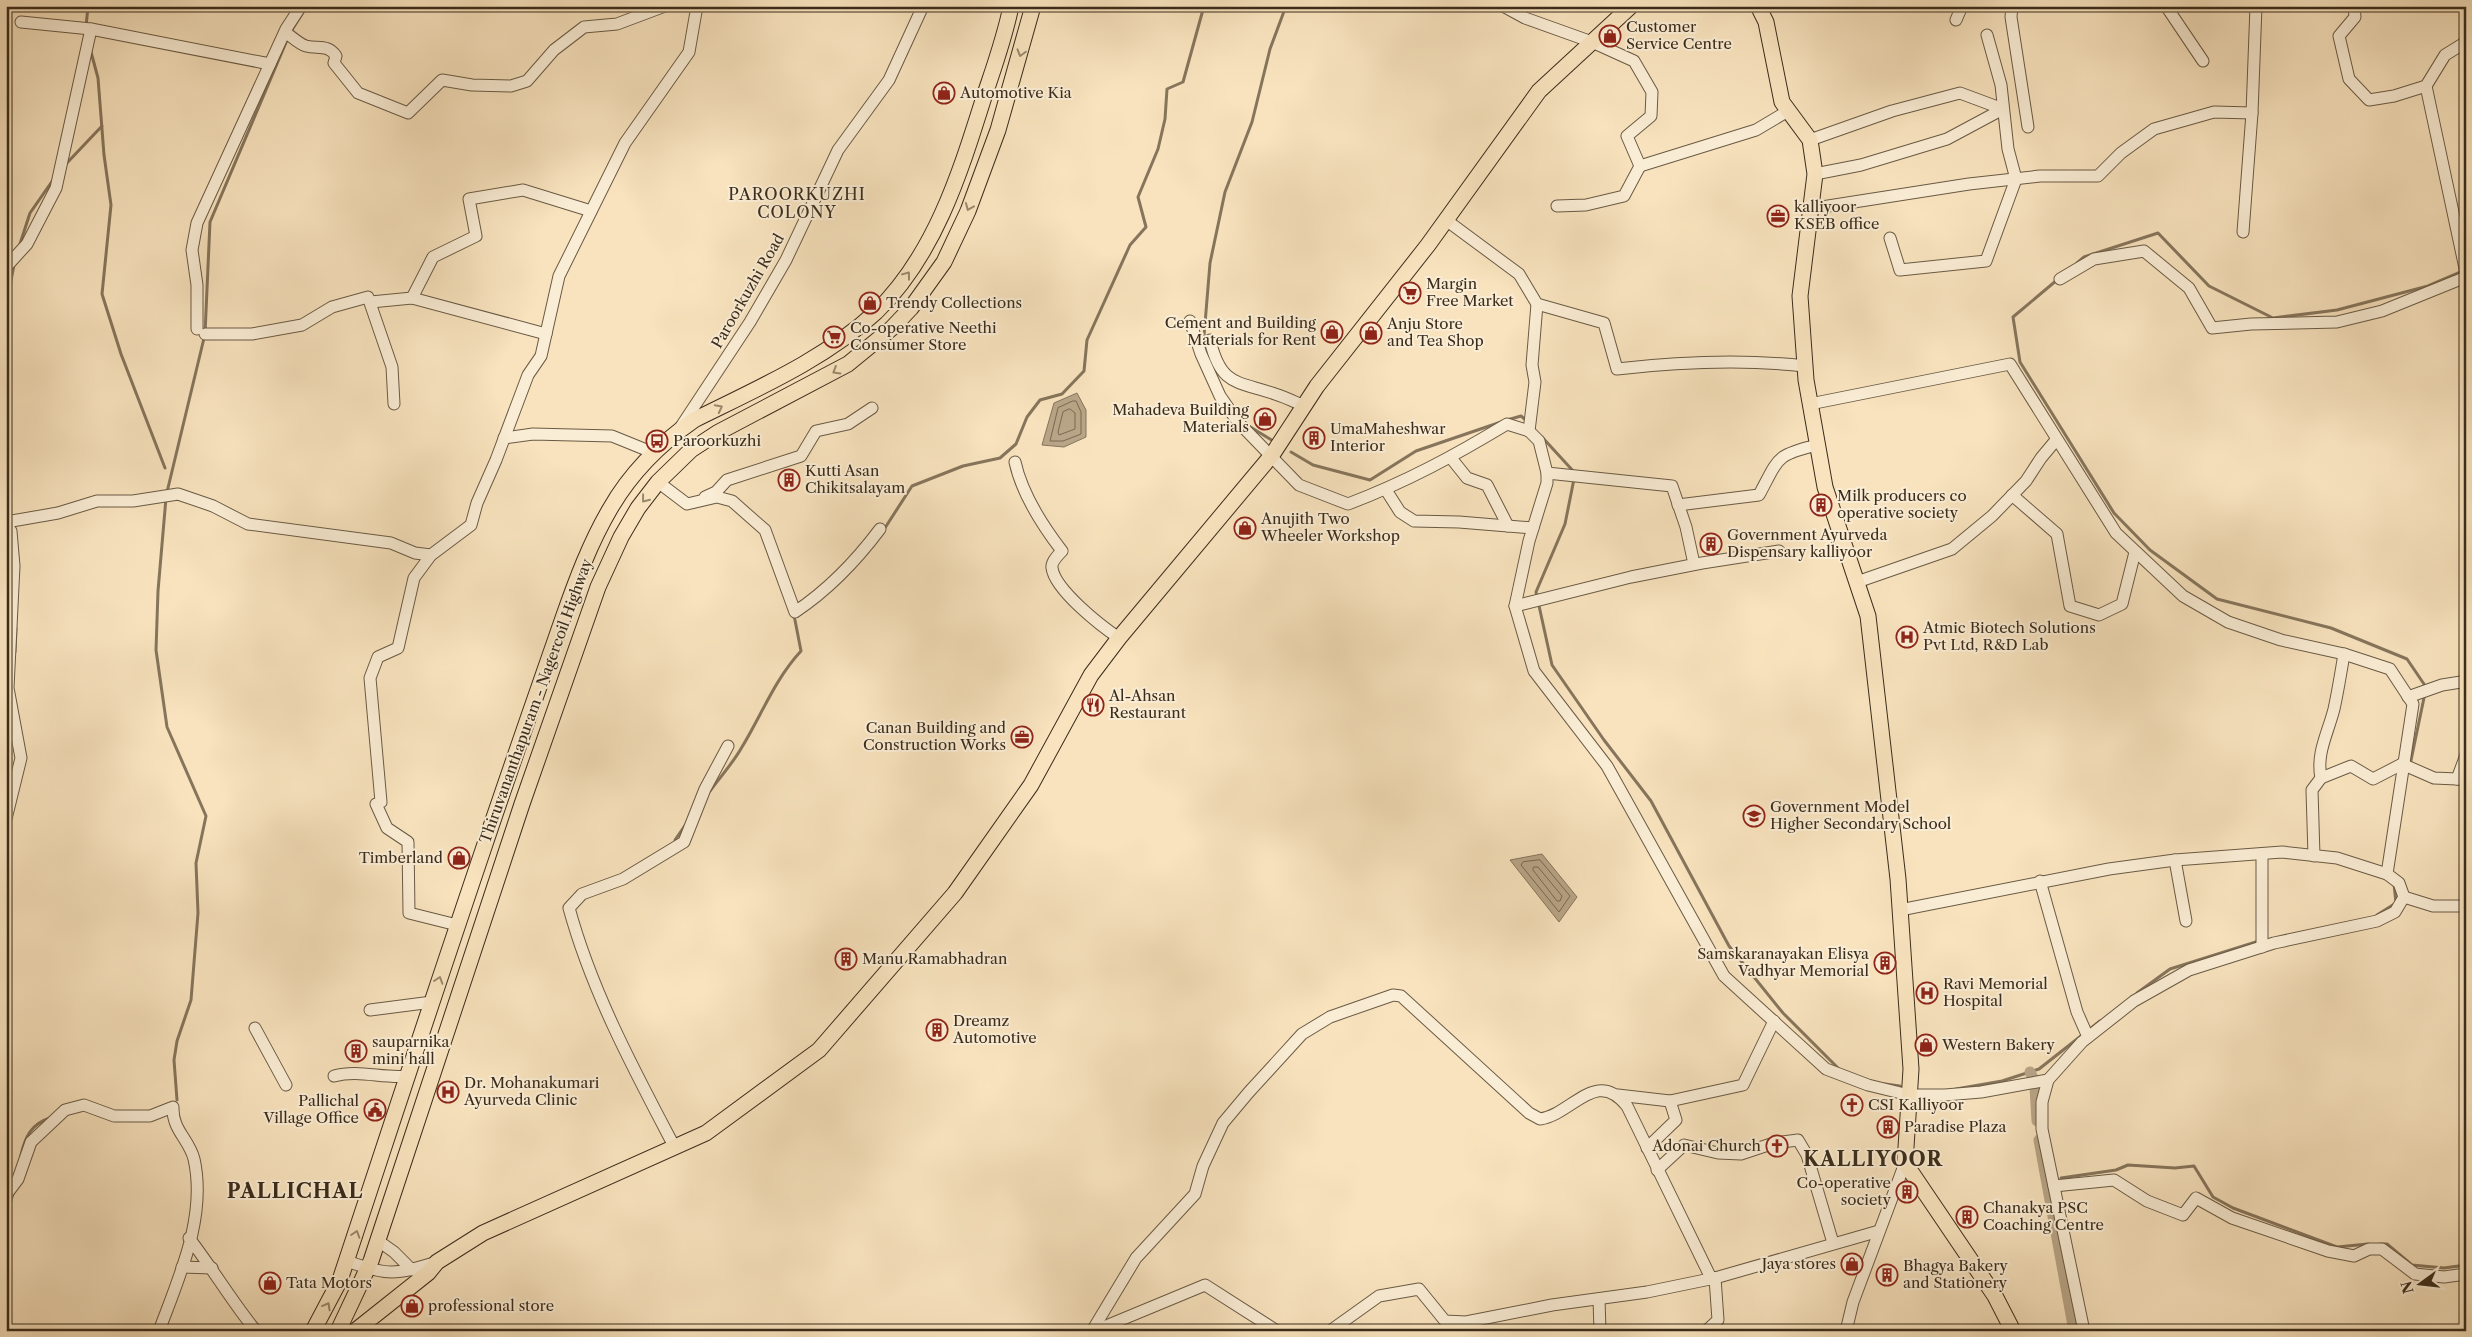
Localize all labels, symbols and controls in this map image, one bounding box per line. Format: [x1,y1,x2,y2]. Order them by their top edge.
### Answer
place label: Customer Service Centre [1626,17,1732,53]
shop icon: Customer Service Centre [1598,24,1622,48]
one-way arrow [1016,49,1026,57]
shop icon: Automotive Kia [932,81,956,105]
place label: Automotive Kia [959,83,1072,102]
district label: PAROORKUZHI COLONY [728,184,866,222]
place label: kalliyoor KSEB office [1794,197,1879,233]
one-way arrow [965,202,975,211]
office icon: kalliyoor KSEB office [1766,204,1790,228]
street label: Paroorkuzhi Road [707,230,788,351]
one-way arrow [901,271,910,281]
place label: Margin Free Market [1426,274,1514,310]
supermarket icon: Margin Free Market [1398,281,1422,305]
shop icon: Trendy Collections [858,291,882,315]
place label: Trendy Collections [886,293,1022,312]
place label: Cement and Building Materials for Rent [1165,313,1317,349]
place label: Anju Store and Tea Shop [1386,314,1484,350]
place label: Co-operative Neethi Consumer Store [850,318,997,354]
shop icon: Cement and Building Materials for Rent [1320,320,1344,344]
shop icon: Anju Store and Tea Shop [1359,321,1383,345]
supermarket icon: Co-operative Neethi Consumer Store [822,325,846,349]
one-way arrow [833,365,842,375]
place label: Mahadeva Building Materials [1112,400,1249,436]
one-way arrow [714,404,723,414]
shop icon: Mahadeva Building Materials [1253,407,1277,431]
place label: UmaMaheshwar Interior [1330,419,1446,455]
building icon: UmaMaheshwar Interior [1302,426,1326,450]
bus stop icon: Paroorkuzhi [645,429,669,453]
place label: Paroorkuzhi [673,431,761,450]
place label: Kutti Asan Chikitsalayam [805,461,905,497]
building icon: Kutti Asan Chikitsalayam [777,468,801,492]
place label: Milk producers co operative society [1837,486,1967,522]
one-way arrow [643,493,651,502]
building icon: Milk producers co operative society [1809,493,1833,517]
place label: Anujith Two Wheeler Workshop [1260,509,1400,545]
shop icon: Anujith Two Wheeler Workshop [1233,516,1257,540]
place label: Government Ayurveda Dispensary kalliyoor [1727,525,1887,561]
building icon: Government Ayurveda Dispensary kalliyoor [1699,532,1723,556]
street label: Thiruvananthapuram - Nagercoil Highway [475,555,596,846]
place label: Atmic Biotech Solutions Pvt Ltd, R&D Lab [1922,618,2096,654]
hospital icon: Atmic Biotech Solutions Pvt Ltd, R&D Lab [1895,625,1919,649]
place label: Al-Ahsan Restaurant [1108,686,1187,722]
restaurant icon: Al-Ahsan Restaurant [1081,693,1105,717]
place label: Canan Building and Construction Works [863,718,1006,754]
office icon: Canan Building and Construction Works [1010,725,1034,749]
place label: Government Model Higher Secondary School [1770,797,1952,833]
school or university icon: Government Model Higher Secondary School [1742,804,1766,828]
shop icon: Timberland [447,846,471,870]
place label: Timberland [359,848,443,867]
place label: Samskaranayakan Elisya Vadhyar Memorial [1697,944,1870,980]
building icon: Manu Ramabhadran [834,947,858,971]
place label: Manu Ramabhadran [862,949,1008,968]
building icon: Samskaranayakan Elisya Vadhyar Memorial [1873,951,1897,975]
place label: Ravi Memorial Hospital [1943,974,2048,1010]
one-way arrow [433,976,443,985]
hospital icon: Ravi Memorial Hospital [1915,981,1939,1005]
place label: Dreamz Automotive [952,1011,1037,1047]
building icon: Dreamz Automotive [925,1018,949,1042]
place label: sauparnika mini hall [372,1032,449,1068]
shop icon: Western Bakery [1914,1033,1938,1057]
place label: Western Bakery [1941,1035,2056,1054]
building icon: sauparnika mini hall [344,1039,368,1063]
place label: Dr. Mohanakumari Ayurveda Clinic [463,1073,600,1109]
hospital icon: Dr. Mohanakumari Ayurveda Clinic [436,1080,460,1104]
place label: Pallichal Village Office [262,1091,360,1127]
church icon: CSI Kalliyoor [1840,1093,1864,1117]
place label: CSI Kalliyoor [1868,1095,1964,1114]
public building icon: Pallichal Village Office [363,1098,387,1122]
building icon: Paradise Plaza [1876,1115,1900,1139]
place label: Paradise Plaza [1904,1117,2006,1136]
church icon: Adonai Church [1765,1134,1789,1158]
place label: Adonai Church [1651,1136,1762,1155]
district label: KALLIYOOR [1803,1147,1944,1171]
place label: Co-operative society [1797,1173,1892,1209]
district label: PALLICHAL [227,1179,363,1203]
building icon: Co-operative society [1895,1180,1919,1204]
place label: Chanakya PSC Coaching Centre [1983,1198,2104,1234]
building icon: Chanakya PSC Coaching Centre [1955,1205,1979,1229]
one-way arrow [350,1230,360,1239]
shop icon: Jaya stores [1840,1252,1864,1276]
place label: Jaya stores [1760,1254,1836,1273]
place label: Bhagya Bakery and Stationery [1903,1256,2008,1292]
north arrow [2394,1260,2444,1310]
building icon: Bhagya Bakery and Stationery [1875,1263,1899,1287]
shop icon: Tata Motors [258,1271,282,1295]
place label: Tata Motors [286,1273,372,1292]
text: N [2397,1279,2418,1296]
shop icon: professional store [400,1294,424,1318]
place label: professional store [428,1296,554,1315]
one-way arrow [320,1302,330,1311]

